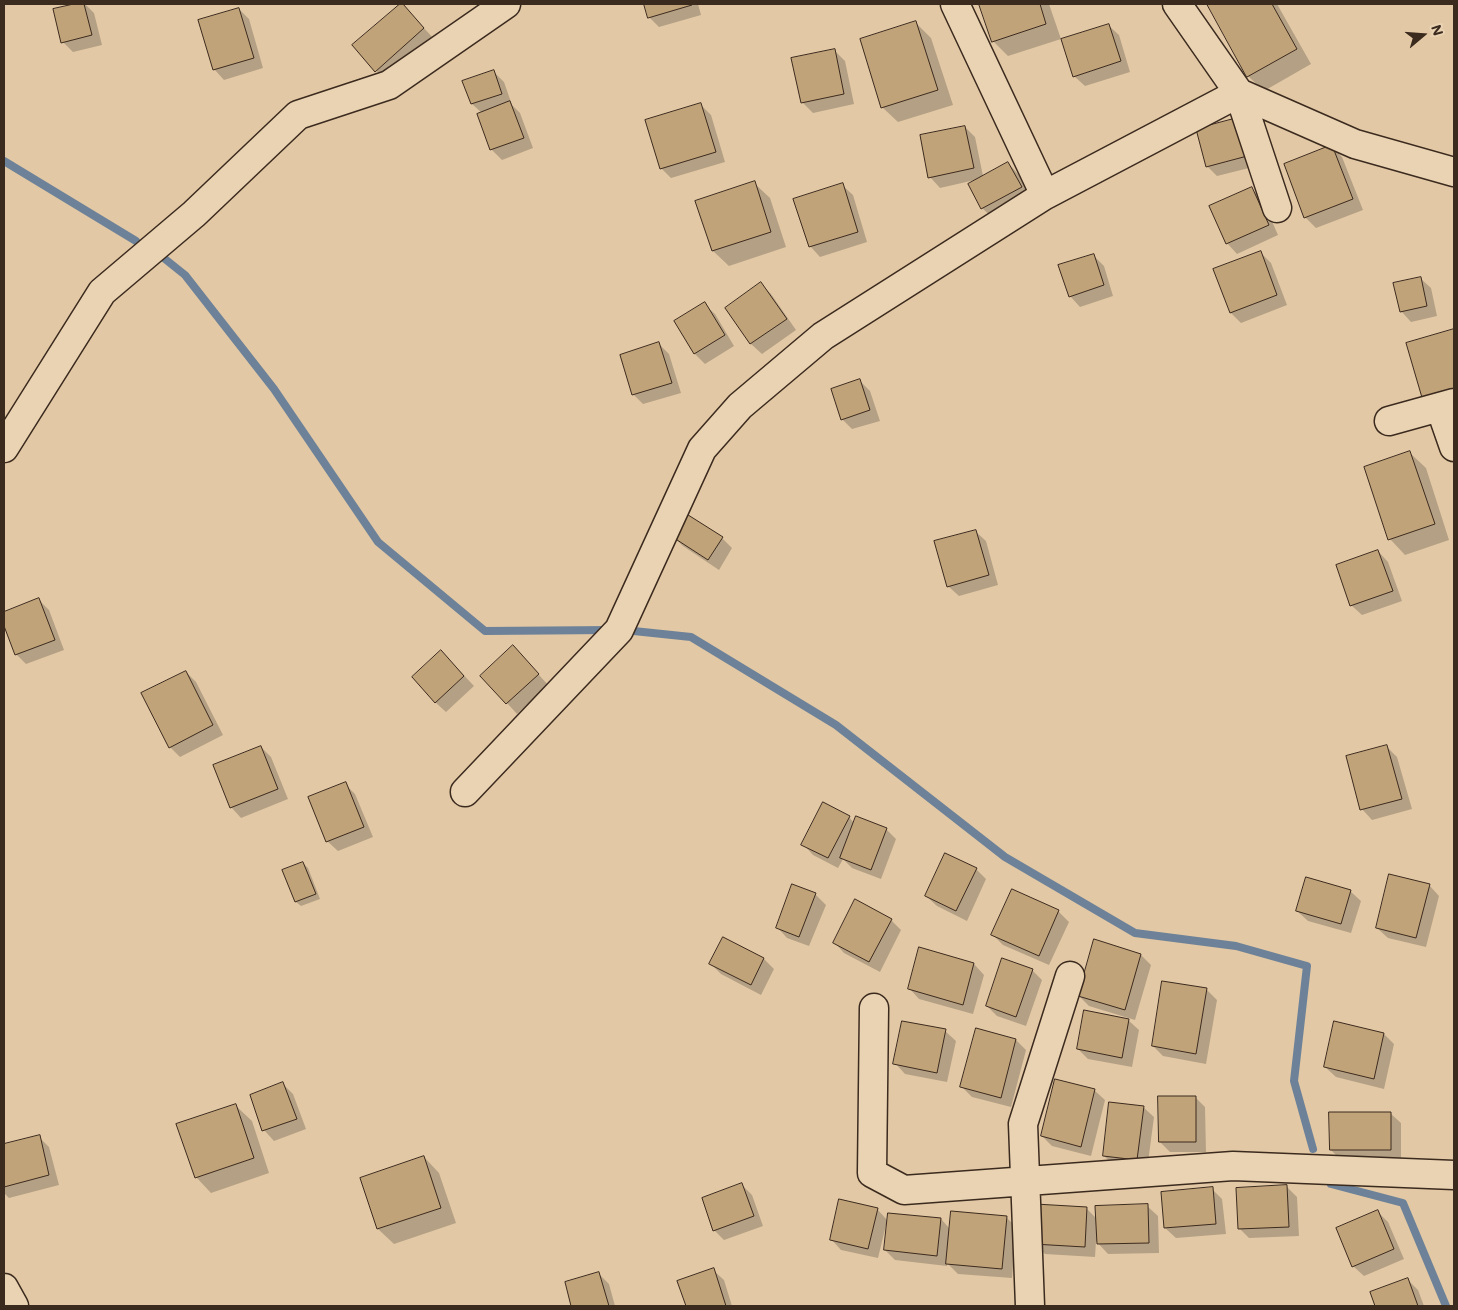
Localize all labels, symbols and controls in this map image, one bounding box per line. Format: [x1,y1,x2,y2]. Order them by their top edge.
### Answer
north arrow [1398,10,1448,60]
text: N [1427,22,1448,38]

